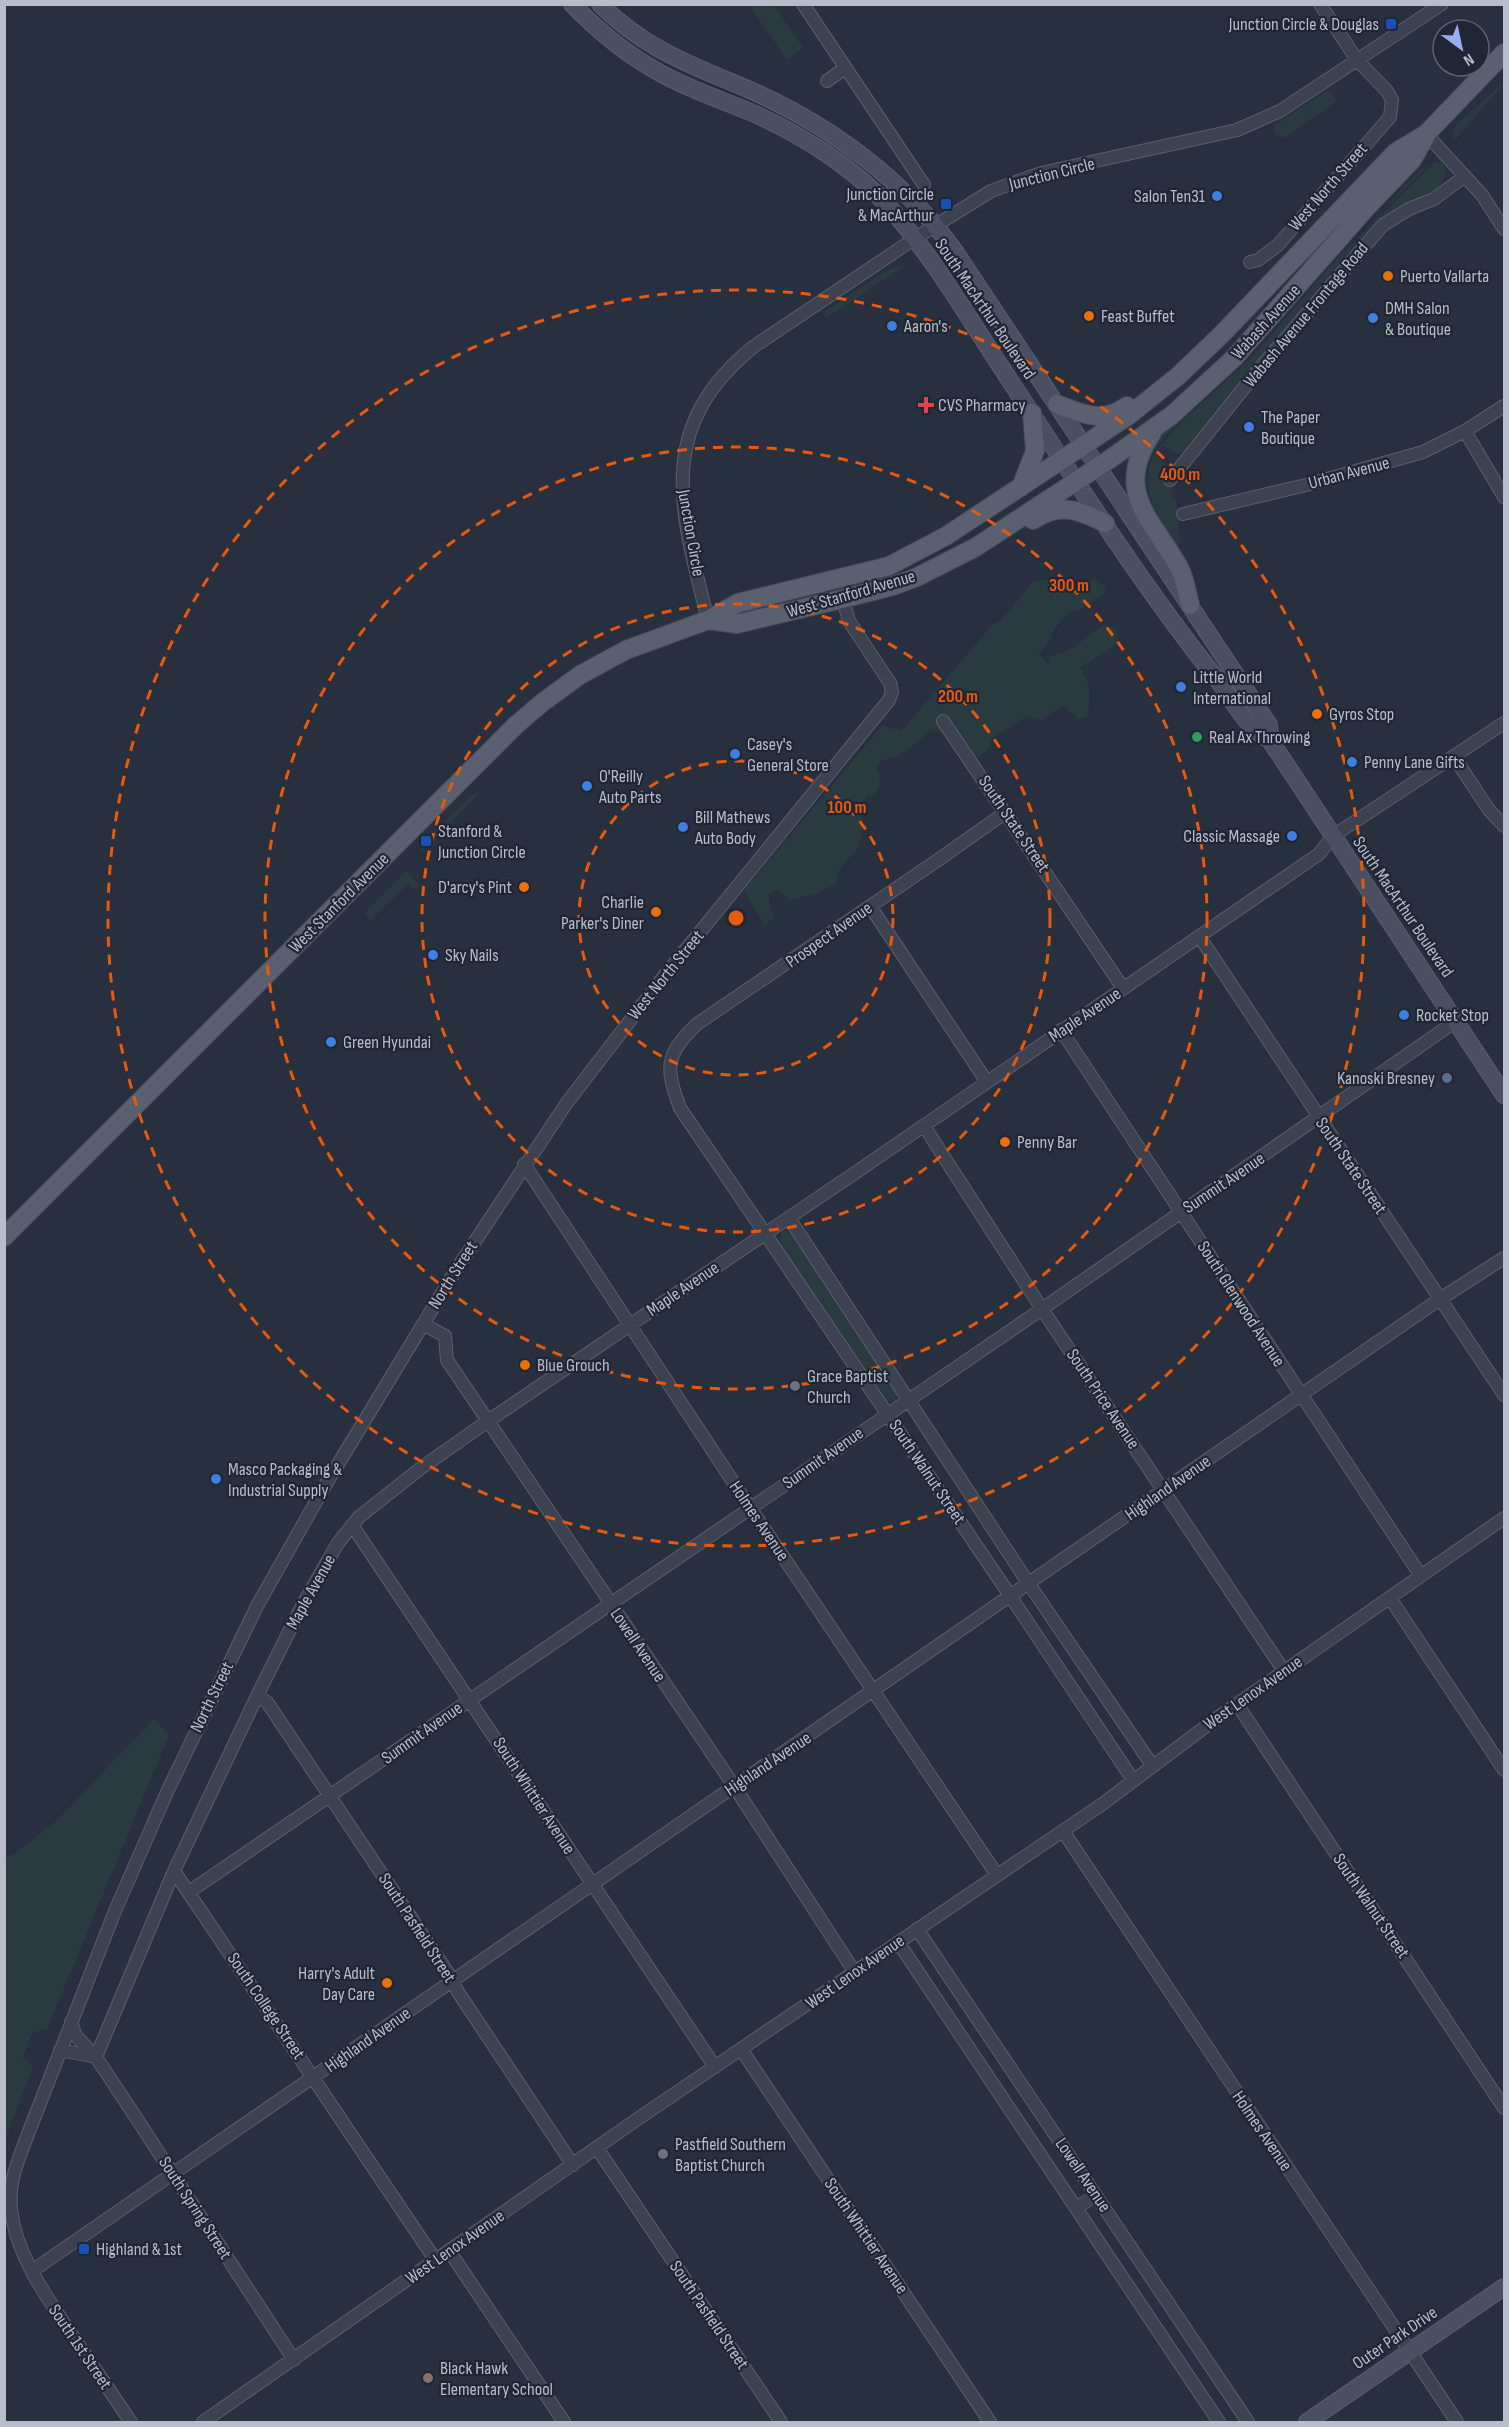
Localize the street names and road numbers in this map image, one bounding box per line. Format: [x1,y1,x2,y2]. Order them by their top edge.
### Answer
street label: West North Street [1284,138,1372,235]
street label: Junction Circle [1006,153,1097,195]
street label: South MacArthur Boulevard [930,235,1040,383]
street label: Wabash Avenue Frontage Road [1239,238,1373,392]
street label: Wabash Avenue [1227,280,1305,364]
street label: Urban Avenue [1306,452,1392,494]
street label: Junction Circle [673,487,709,578]
street label: West Stanford Avenue [784,566,918,622]
street label: South State Street [974,772,1054,877]
street label: South MacArthur Boulevard [1348,833,1458,981]
street label: West Stanford Avenue [285,849,393,957]
street label: Prospect Avenue [782,898,876,972]
street label: West North Street [623,925,709,1024]
street label: Maple Avenue [1045,983,1125,1047]
street label: South State Street [1311,1114,1391,1219]
street label: Summit Avenue [1179,1148,1269,1218]
street label: North Street [424,1237,482,1313]
street label: South Glenwood Avenue [1193,1237,1289,1371]
street label: Maple Avenue [643,1257,723,1321]
street label: South Price Avenue [1062,1345,1144,1453]
street label: South Walnut Street [884,1416,970,1529]
street label: Summit Avenue [778,1422,868,1494]
street label: Highland Avenue [1121,1451,1215,1525]
street label: Holmes Avenue [725,1477,793,1565]
street label: Maple Avenue [282,1551,340,1633]
street label: Lowell Avenue [606,1604,670,1686]
street label: West Lenox Avenue [1200,1651,1306,1735]
street label: North Street [186,1658,238,1736]
street label: Summit Avenue [377,1697,467,1769]
street label: Highland Avenue [721,1727,815,1801]
street label: South Whittier Avenue [488,1734,580,1858]
street label: South Walnut Street [1328,1850,1414,1963]
street label: South Pasfield Street [374,1869,460,1987]
street label: West Lenox Avenue [802,1930,908,2014]
street label: South College Street [223,1949,310,2064]
street label: Highland Avenue [321,2003,415,2077]
street label: Holmes Avenue [1228,2087,1296,2175]
street label: Lowell Avenue [1051,2134,1115,2216]
street label: South Spring Street [154,2153,236,2264]
street label: South Whittier Avenue [820,2174,912,2298]
street label: West Lenox Avenue [402,2205,508,2289]
street label: South Pasfield Street [665,2257,753,2374]
street label: South 1st Street [44,2301,116,2394]
street label: Outer Park Drive [1349,2302,1441,2374]

